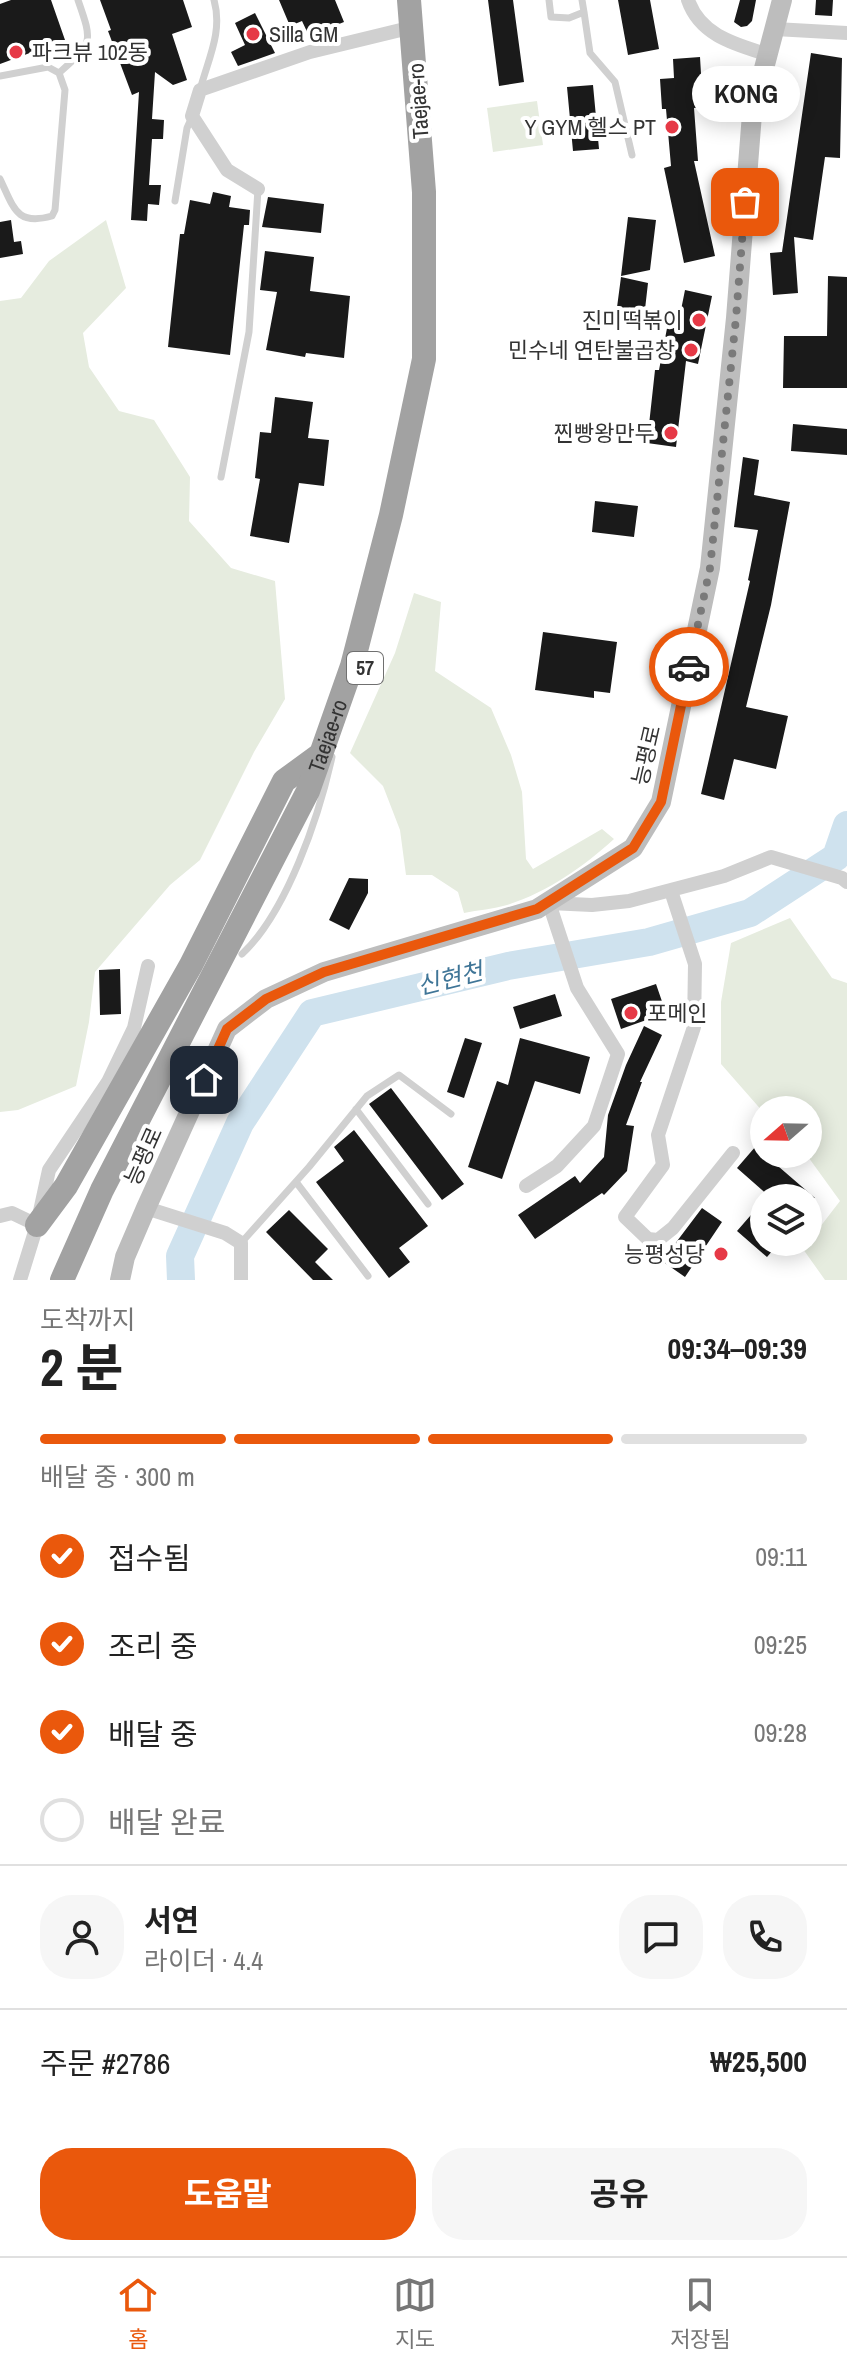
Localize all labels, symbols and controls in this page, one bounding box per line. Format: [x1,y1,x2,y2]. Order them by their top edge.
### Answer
place label: Silla GM [269,19,338,49]
marker: Silla GM [244,25,262,43]
place label: 파크뷰 102동 [32,37,148,67]
marker: 파크뷰 102동 [7,43,25,61]
street label: Taejae-ro [400,62,436,140]
callout: KONG [691,66,799,122]
text: KONG [714,76,778,111]
place label: Y GYM 헬스 PT [525,112,656,142]
marker: Y GYM 헬스 PT [663,118,681,136]
pin [711,168,779,236]
icon: bag [723,180,767,224]
place label: 진미떡볶이 [582,305,683,335]
marker: 진미떡볶이 [690,311,708,329]
place label: 민수네 연탄불곱창 [508,335,675,365]
marker: 민수네 연탄불곱창 [682,341,700,359]
place label: 찐빵왕만두 [554,418,655,448]
marker: 찐빵왕만두 [662,424,680,442]
courier [649,627,729,707]
icon: car [667,645,711,689]
road number: 57 [347,652,383,684]
street label: Taejae-ro [301,695,354,777]
street label: 능평로 [625,722,667,788]
water label: 신현천 [414,954,489,1002]
place label: 포메인 [647,998,708,1028]
marker: 포메인 [622,1004,640,1022]
pin [170,1046,238,1114]
icon: home [182,1058,226,1102]
north arrow [750,1096,822,1168]
map controls [750,1096,822,1256]
street label: 능평로 [117,1122,169,1190]
button: layers [750,1184,822,1256]
place label: 능평성당 [624,1239,705,1269]
marker: 능평성당 [712,1245,730,1263]
text: 도착까지 [40,1302,136,1337]
text: 09:34–09:39 [668,1328,807,1368]
text: 2 분 [40,1332,123,1402]
text: 배달 중 · 300 m [40,1459,195,1494]
icon: check [40,1534,84,1578]
text: 접수됨 [108,1538,191,1578]
text: 09:11 [755,1539,807,1574]
icon: check [40,1622,84,1666]
text: 조리 중 [108,1626,198,1666]
text: 09:25 [754,1627,807,1662]
icon: check [40,1710,84,1754]
text: 배달 중 [108,1714,198,1754]
text: 09:28 [754,1715,807,1750]
text: 배달 완료 [108,1802,225,1842]
button: person [40,1895,124,1979]
button: chat [619,1895,703,1979]
button: phone [723,1895,807,1979]
text: 서연 [144,1900,199,1940]
text: 라이더 · 4.4 [144,1943,263,1978]
text: ₩25,500 [710,2041,807,2081]
text: 주문 #2786 [40,2043,170,2083]
button: 도움말 [40,2148,416,2240]
button: 공유 [432,2148,807,2240]
tab: 홈 [116,2273,160,2354]
tab: 지도 [393,2273,437,2354]
tab: 저장됨 [670,2273,731,2354]

